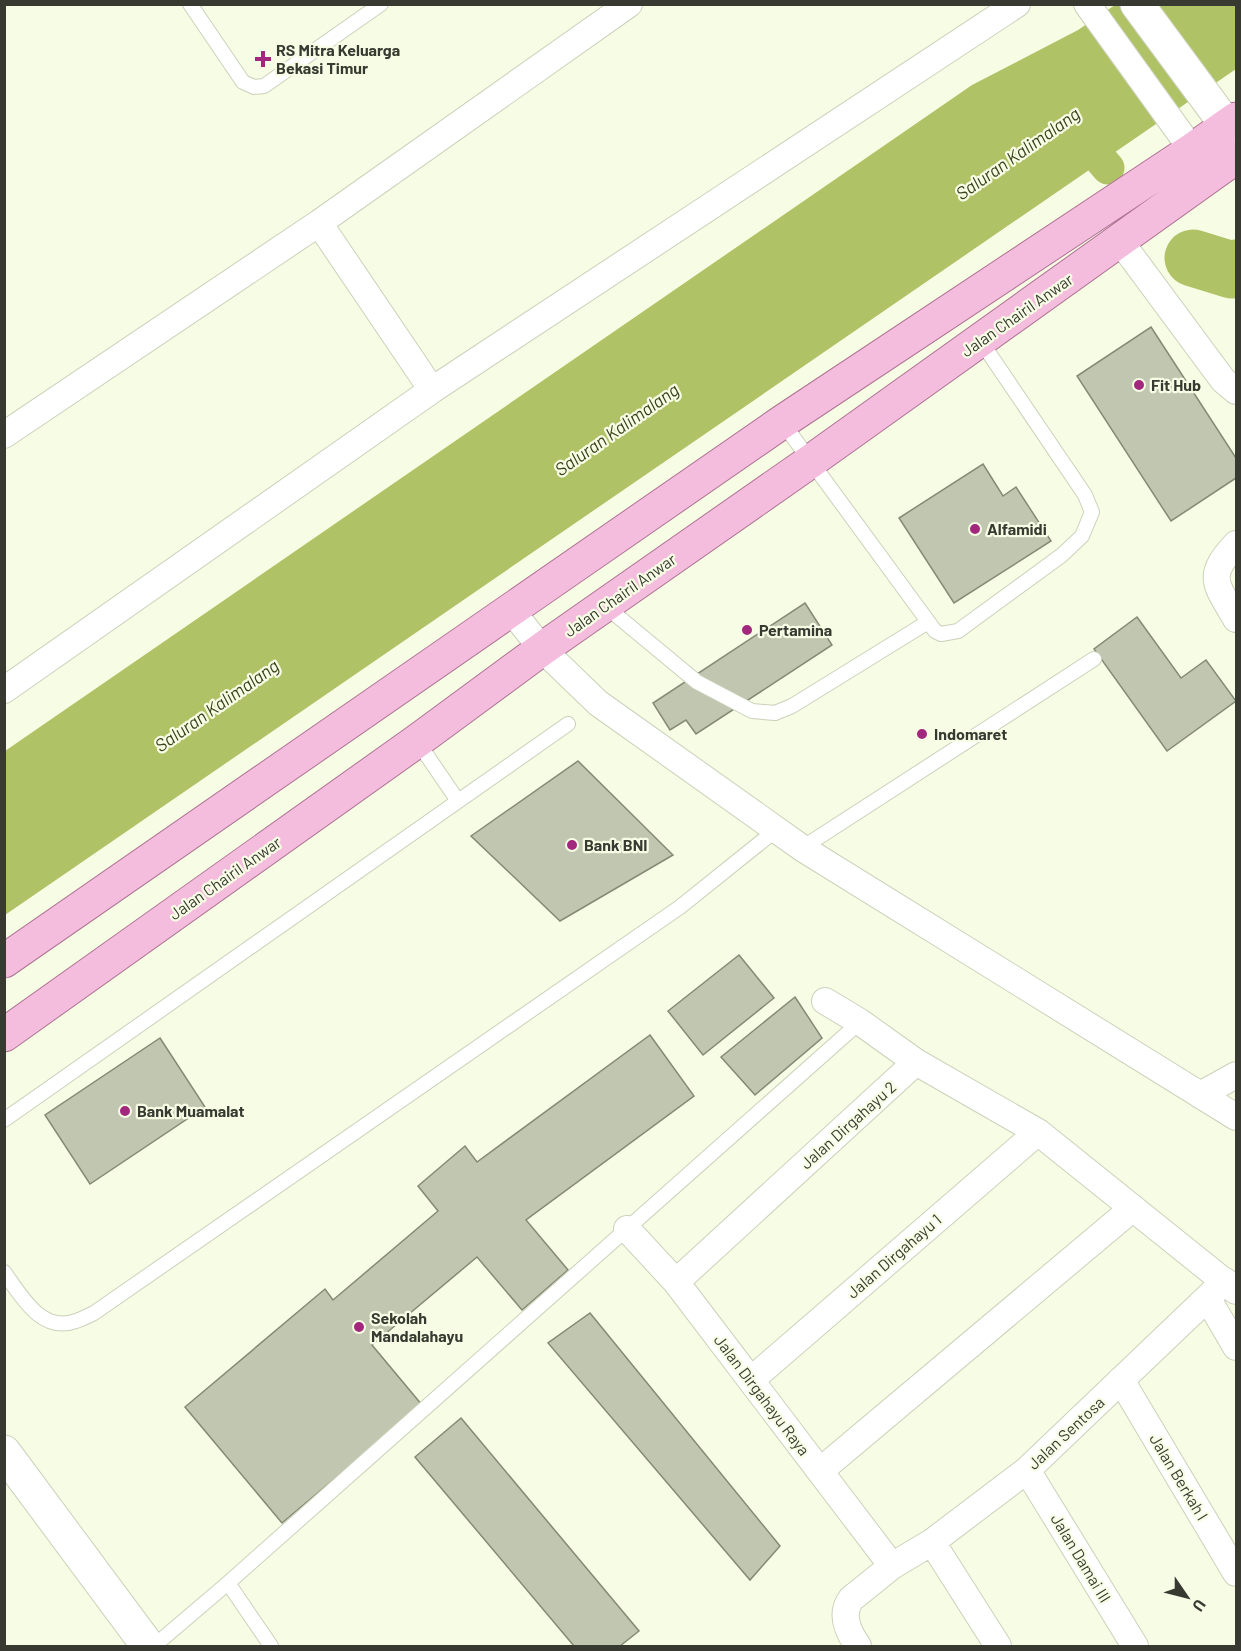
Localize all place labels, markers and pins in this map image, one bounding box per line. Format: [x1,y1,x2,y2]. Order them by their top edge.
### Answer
place label: RS Mitra Keluarga Bekasi Timur [276,40,400,77]
marker: RS Mitra Keluarga Bekasi Timur [254,50,272,68]
place label: Fit Hub [1151,375,1201,394]
marker: Fit Hub [1132,378,1146,392]
place label: Alfamidi [987,519,1047,538]
marker: Alfamidi [968,522,982,536]
place label: Pertamina [759,620,832,639]
marker: Pertamina [740,623,754,637]
place label: Indomaret [934,724,1007,743]
marker: Indomaret [915,727,929,741]
place label: Bank BNI [584,835,648,854]
marker: Bank BNI [565,838,579,852]
place label: Bank Muamalat [137,1101,244,1120]
marker: Bank Muamalat [118,1104,132,1118]
place label: Sekolah Mandalahayu [371,1308,463,1345]
marker: Sekolah Mandalahayu [352,1320,366,1334]

